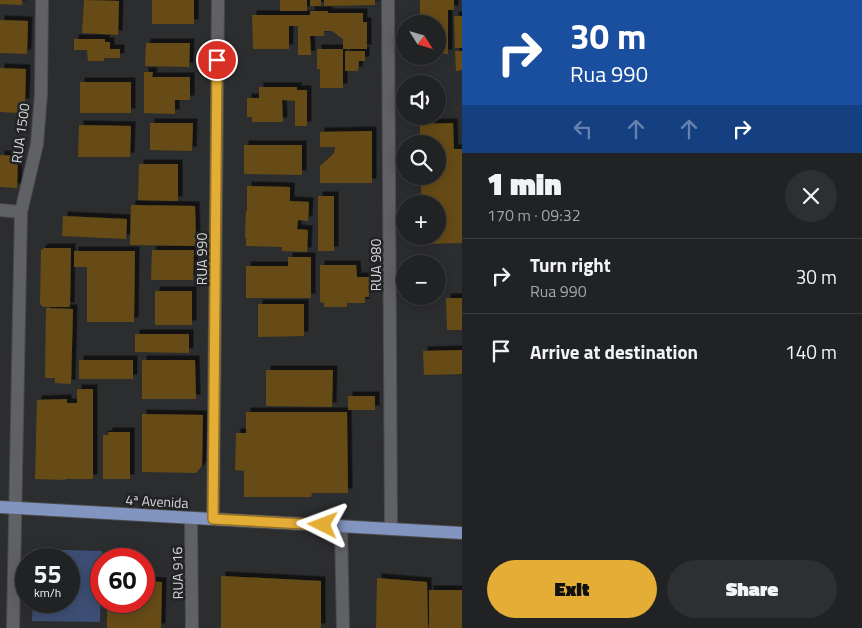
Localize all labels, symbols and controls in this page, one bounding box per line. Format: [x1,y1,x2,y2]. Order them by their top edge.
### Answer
text: 30 m [570,9,646,63]
north arrow [396,15,446,65]
map controls [396,15,446,305]
icon: right [487,20,552,85]
pin [196,39,238,81]
icon: arrive [203,46,231,74]
text: Rua 990 [570,57,648,91]
button: sound [396,75,446,125]
street label: RUA 1500 [5,102,35,164]
icon: left [569,115,597,143]
icon: ahead [622,115,650,143]
icon: ahead [675,115,703,143]
icon: right [728,115,756,143]
button: search [396,135,446,185]
text: 1 min [487,161,562,207]
button: close [785,170,837,222]
button: + [396,195,446,245]
text: 170 m · 09:32 [487,203,581,227]
street label: RUA 990 [191,233,212,285]
street label: RUA 980 [365,239,386,291]
text: Turn right [530,250,611,279]
button: − [396,255,446,305]
icon: right [487,262,515,290]
text: 30 m [796,262,837,291]
text: Rua 990 [530,279,587,303]
icon: arrive [487,337,515,365]
text: Arrive at destination [530,337,698,366]
text: 140 m [785,337,837,366]
street label: 4ª Avenida [125,489,189,513]
position arrow [296,498,348,550]
street label: RUA 916 [166,546,188,599]
speed limit sign: 60 [90,548,155,613]
text: 55 [33,555,62,593]
button: Exit [487,560,657,618]
button: Share [667,560,837,618]
text: km/h [34,583,61,602]

